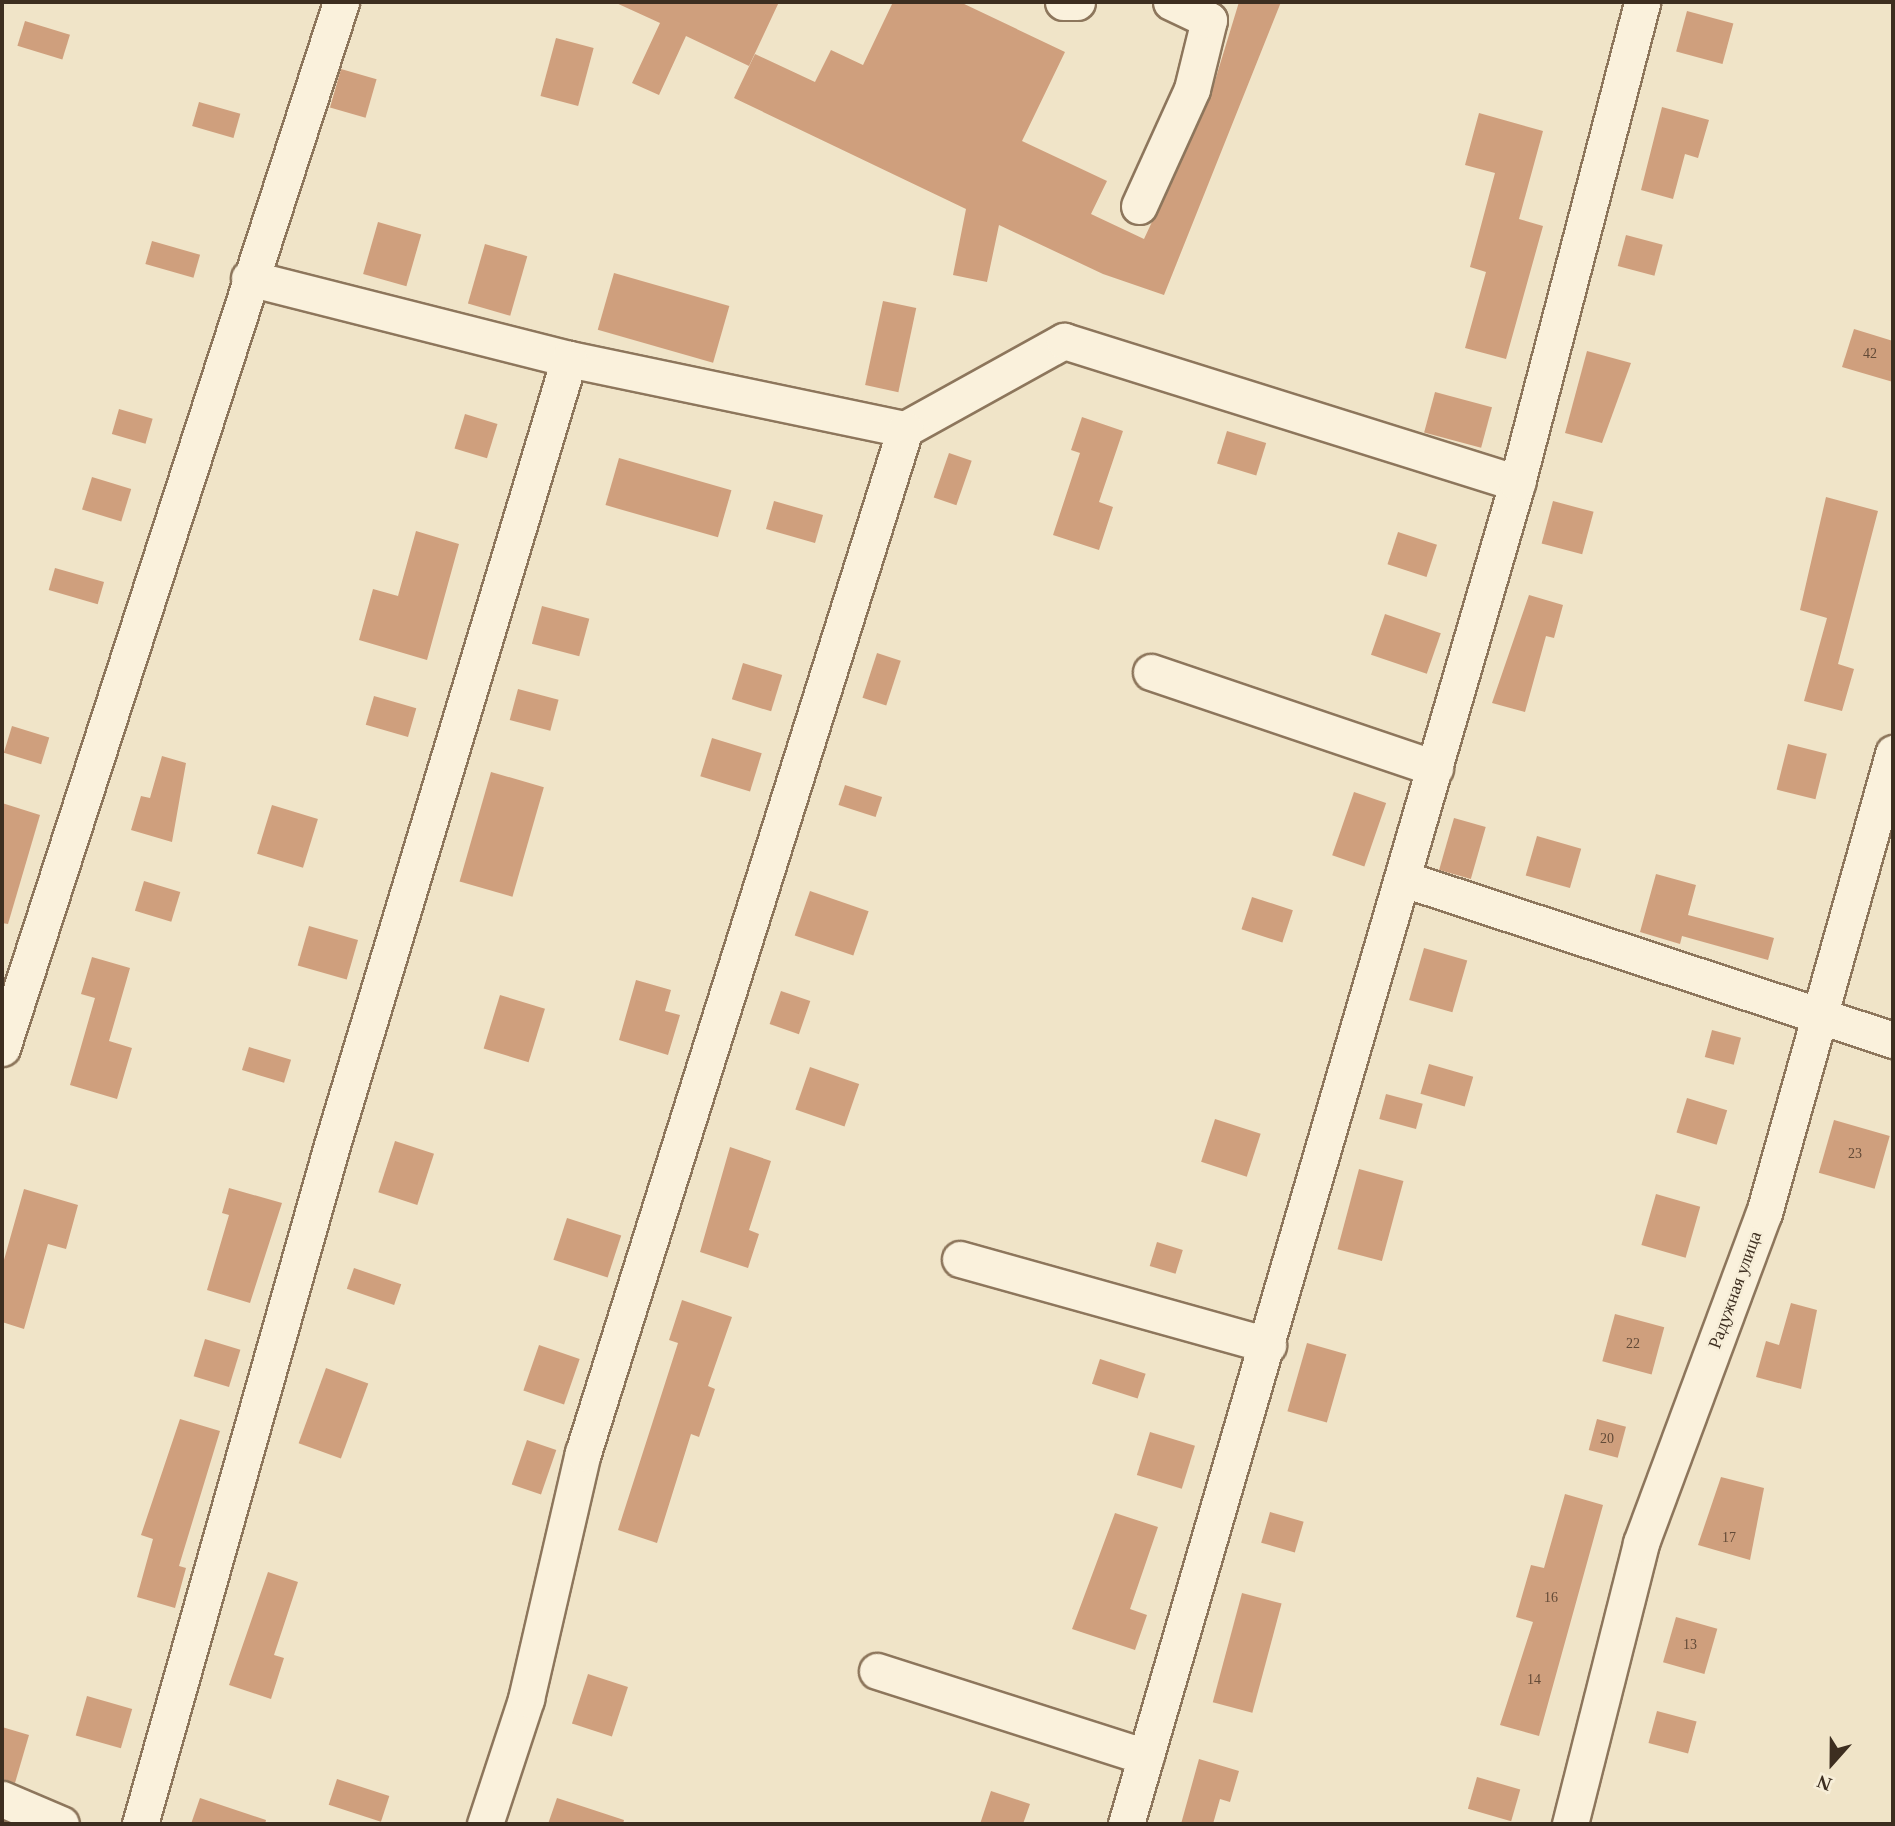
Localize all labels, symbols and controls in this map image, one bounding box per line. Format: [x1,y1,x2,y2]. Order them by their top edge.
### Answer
house number: 42 [1863,346,1877,362]
house number: 23 [1848,1146,1862,1162]
street label: Радужная улица [1704,1228,1766,1352]
house number: 22 [1626,1336,1640,1352]
house number: 20 [1600,1431,1614,1447]
house number: 17 [1722,1530,1736,1546]
house number: 16 [1544,1590,1558,1606]
house number: 13 [1683,1637,1697,1653]
house number: 14 [1527,1672,1541,1688]
north arrow [1797,1728,1867,1798]
text: N [1814,1771,1834,1795]

